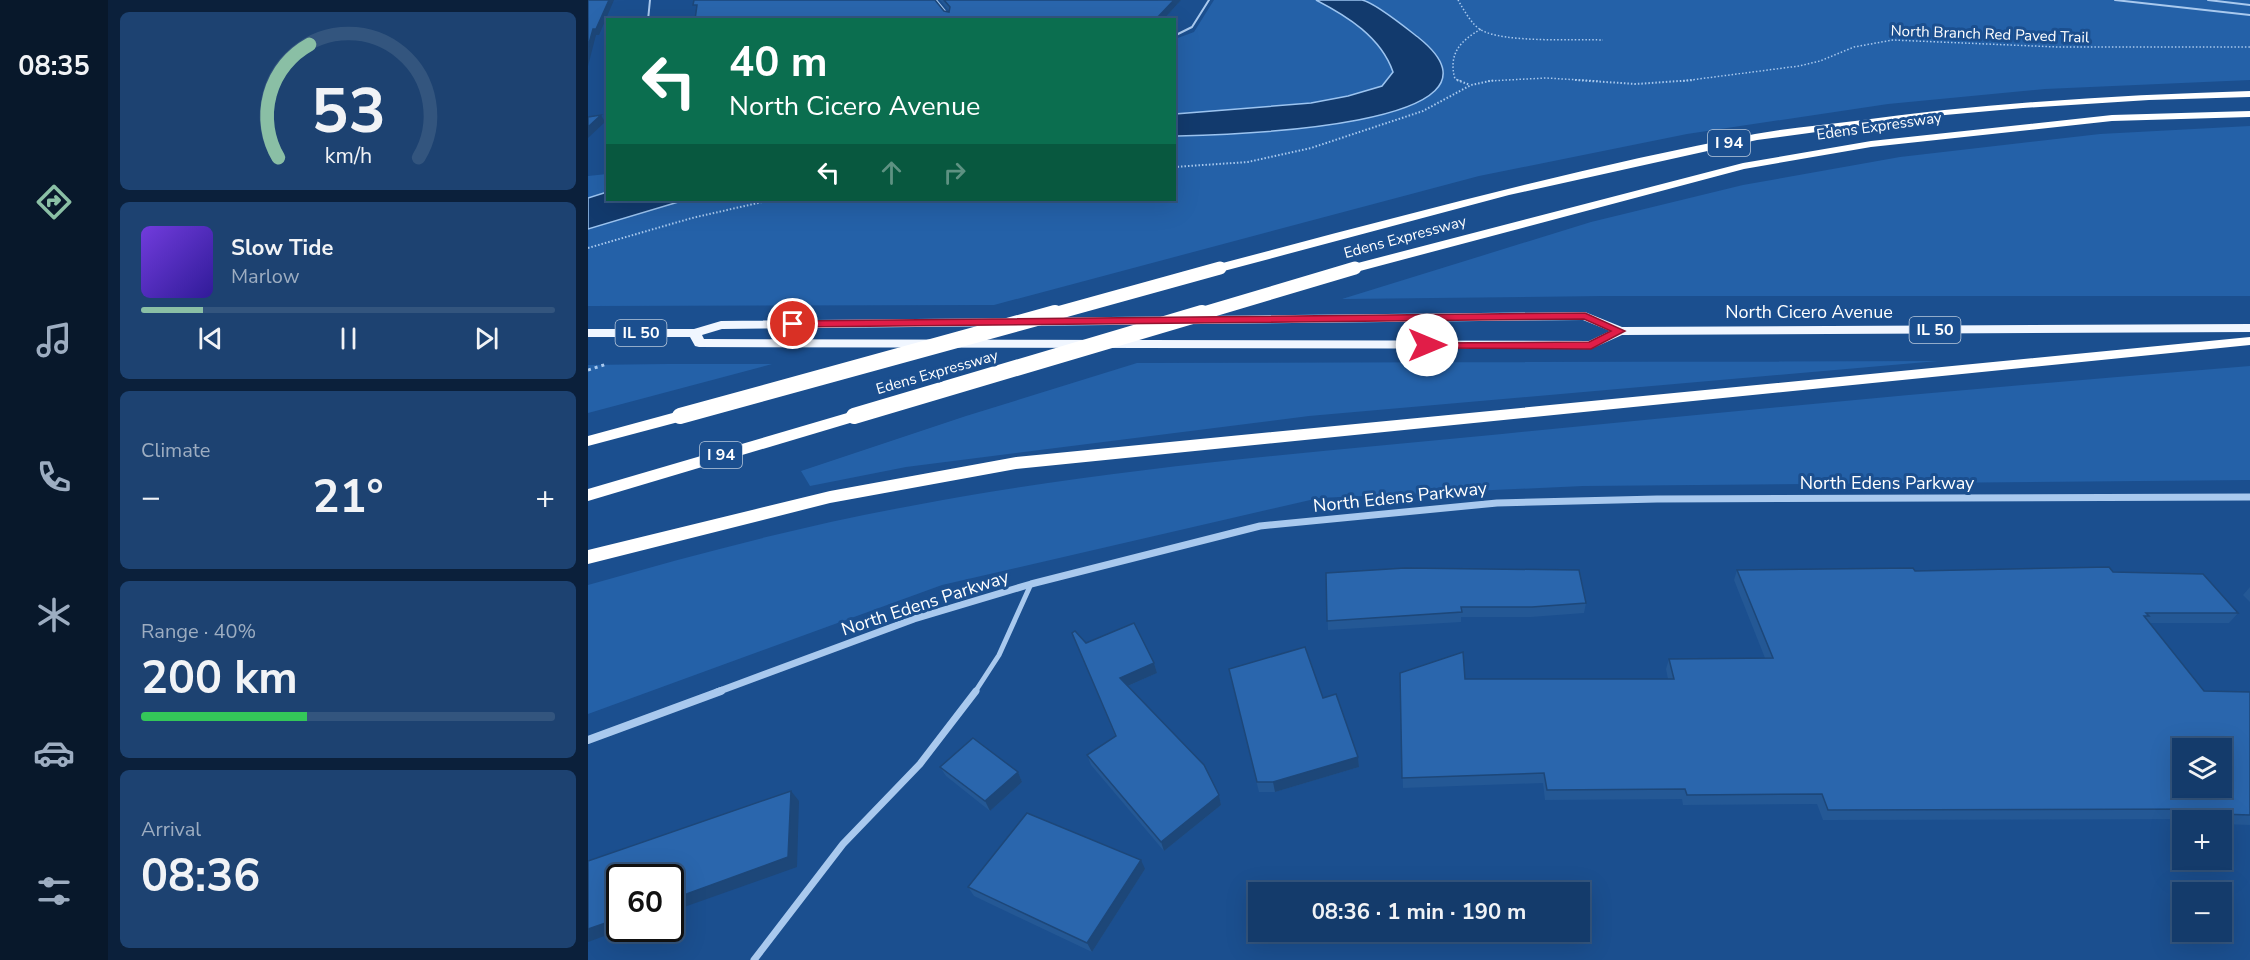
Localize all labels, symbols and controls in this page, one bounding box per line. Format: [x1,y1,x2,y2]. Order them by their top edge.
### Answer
street label: North Branch Red Paved Trail [1890,21,2090,47]
text: 40 m [729,34,828,91]
icon: left [630,42,708,120]
text: 08:35 [18,48,90,85]
text: 53 [311,69,385,154]
text: North Cicero Avenue [729,88,980,125]
street label: Edens Expressway [1815,107,1943,145]
road number: I 94 [1708,130,1750,156]
text: km/h [324,141,372,171]
icon: left [812,156,845,189]
icon: ahead [875,156,908,189]
icon: right [938,156,971,189]
icon: directions [33,181,75,223]
street label: Edens Expressway [1342,211,1469,263]
text: Slow Tide [231,233,333,263]
text: Marlow [231,263,299,290]
pin [767,298,818,349]
street label: North Cicero Avenue [1725,300,1893,324]
icon: arrive [776,307,809,340]
position arrow [1395,313,1459,377]
road number: IL 50 [1910,317,1960,343]
icon: music [33,319,75,361]
road number: IL 50 [616,320,666,346]
icon: previous [194,322,227,355]
icon: pause [332,322,365,355]
icon: next [470,322,503,355]
street label: Edens Expressway [874,345,1001,399]
text: Climate [141,437,210,464]
road number: I 94 [700,442,742,468]
icon: phone [33,456,75,498]
text: 21° [312,467,384,528]
street label: North Edens Parkway [1800,471,1975,495]
text: − [141,475,161,520]
text: + [535,475,555,520]
street label: North Edens Parkway [1312,476,1489,518]
street label: North Edens Parkway [838,564,1012,641]
icon: climate [33,594,75,636]
text: Range · 40% [141,618,256,645]
text: 200 km [141,648,298,709]
icon: car [33,732,75,774]
map controls [2172,738,2232,942]
button: layers [2172,738,2232,798]
button: + [2172,810,2232,870]
text: Arrival [141,816,201,843]
text: 08:36 [141,846,260,907]
speed limit sign: 60 [606,864,684,942]
icon: filters [33,870,75,912]
button: − [2172,882,2232,942]
text: 08:36 · 1 min · 190 m [1312,897,1526,927]

